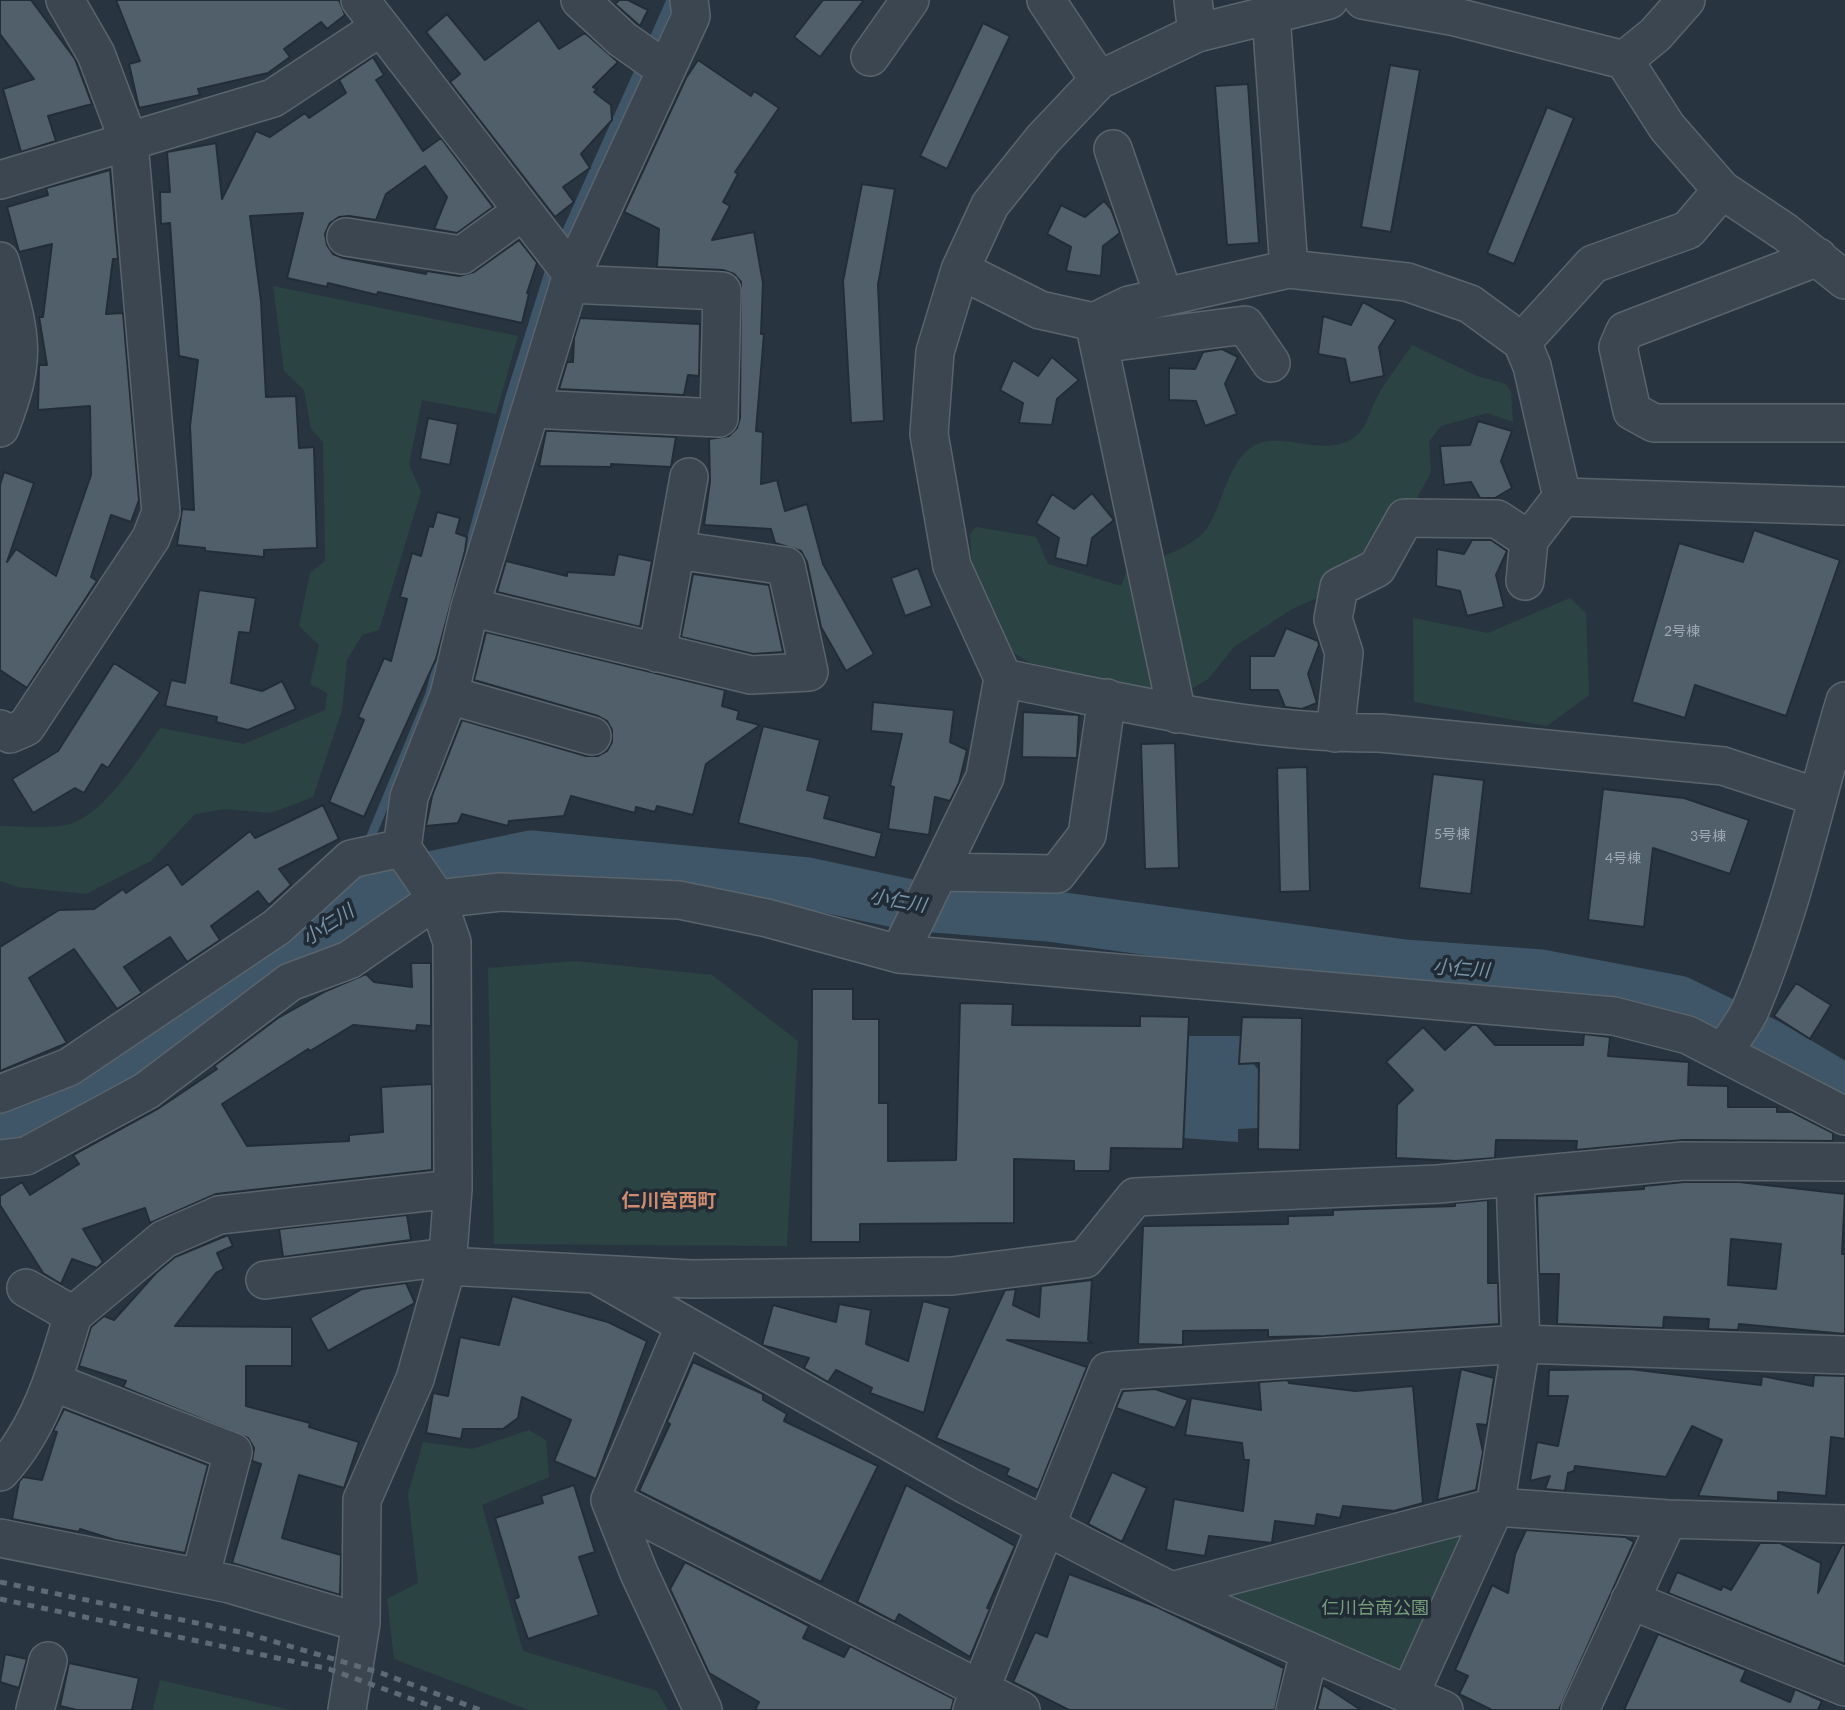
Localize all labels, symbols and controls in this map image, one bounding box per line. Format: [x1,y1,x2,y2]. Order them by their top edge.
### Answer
house number: 2号棟 [1664,623,1700,639]
house number: 5号棟 [1434,826,1470,842]
house number: 3号棟 [1690,828,1726,844]
house number: 4号棟 [1605,850,1641,866]
water label: 小仁川 [868,885,928,917]
water label: 小仁川 [298,900,358,950]
water label: 小仁川 [1432,956,1490,982]
district label: 仁川宮西町 [622,1190,716,1212]
park label: 仁川台南公園 [1321,1597,1429,1619]

